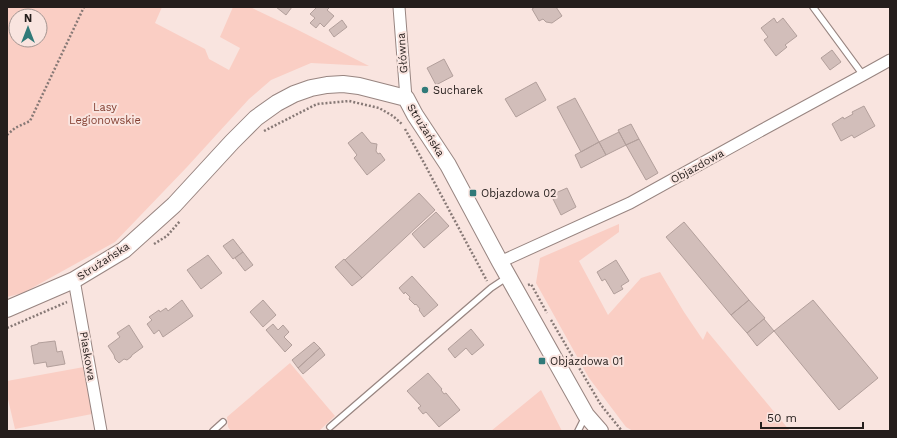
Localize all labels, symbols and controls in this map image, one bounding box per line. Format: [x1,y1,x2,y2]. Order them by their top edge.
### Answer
north arrow [8,8,48,48]
text: N [24,12,32,25]
street label: Główna [395,32,410,74]
place label: Sucharek [433,84,483,97]
marker: Sucharek [420,85,430,95]
park label: Lasy Legionowskie [69,101,141,127]
street label: Strużańska [404,101,447,159]
street label: Objazdowa [668,147,726,186]
place label: Objazdowa 02 [481,187,556,200]
marker: Objazdowa 02 [468,188,478,198]
street label: Strużańska [75,240,132,283]
street label: Piaskowa [77,331,98,382]
place label: Objazdowa 01 [550,355,623,368]
marker: Objazdowa 01 [537,356,547,366]
scale bar [761,404,863,430]
text: 50 m [767,411,797,425]

